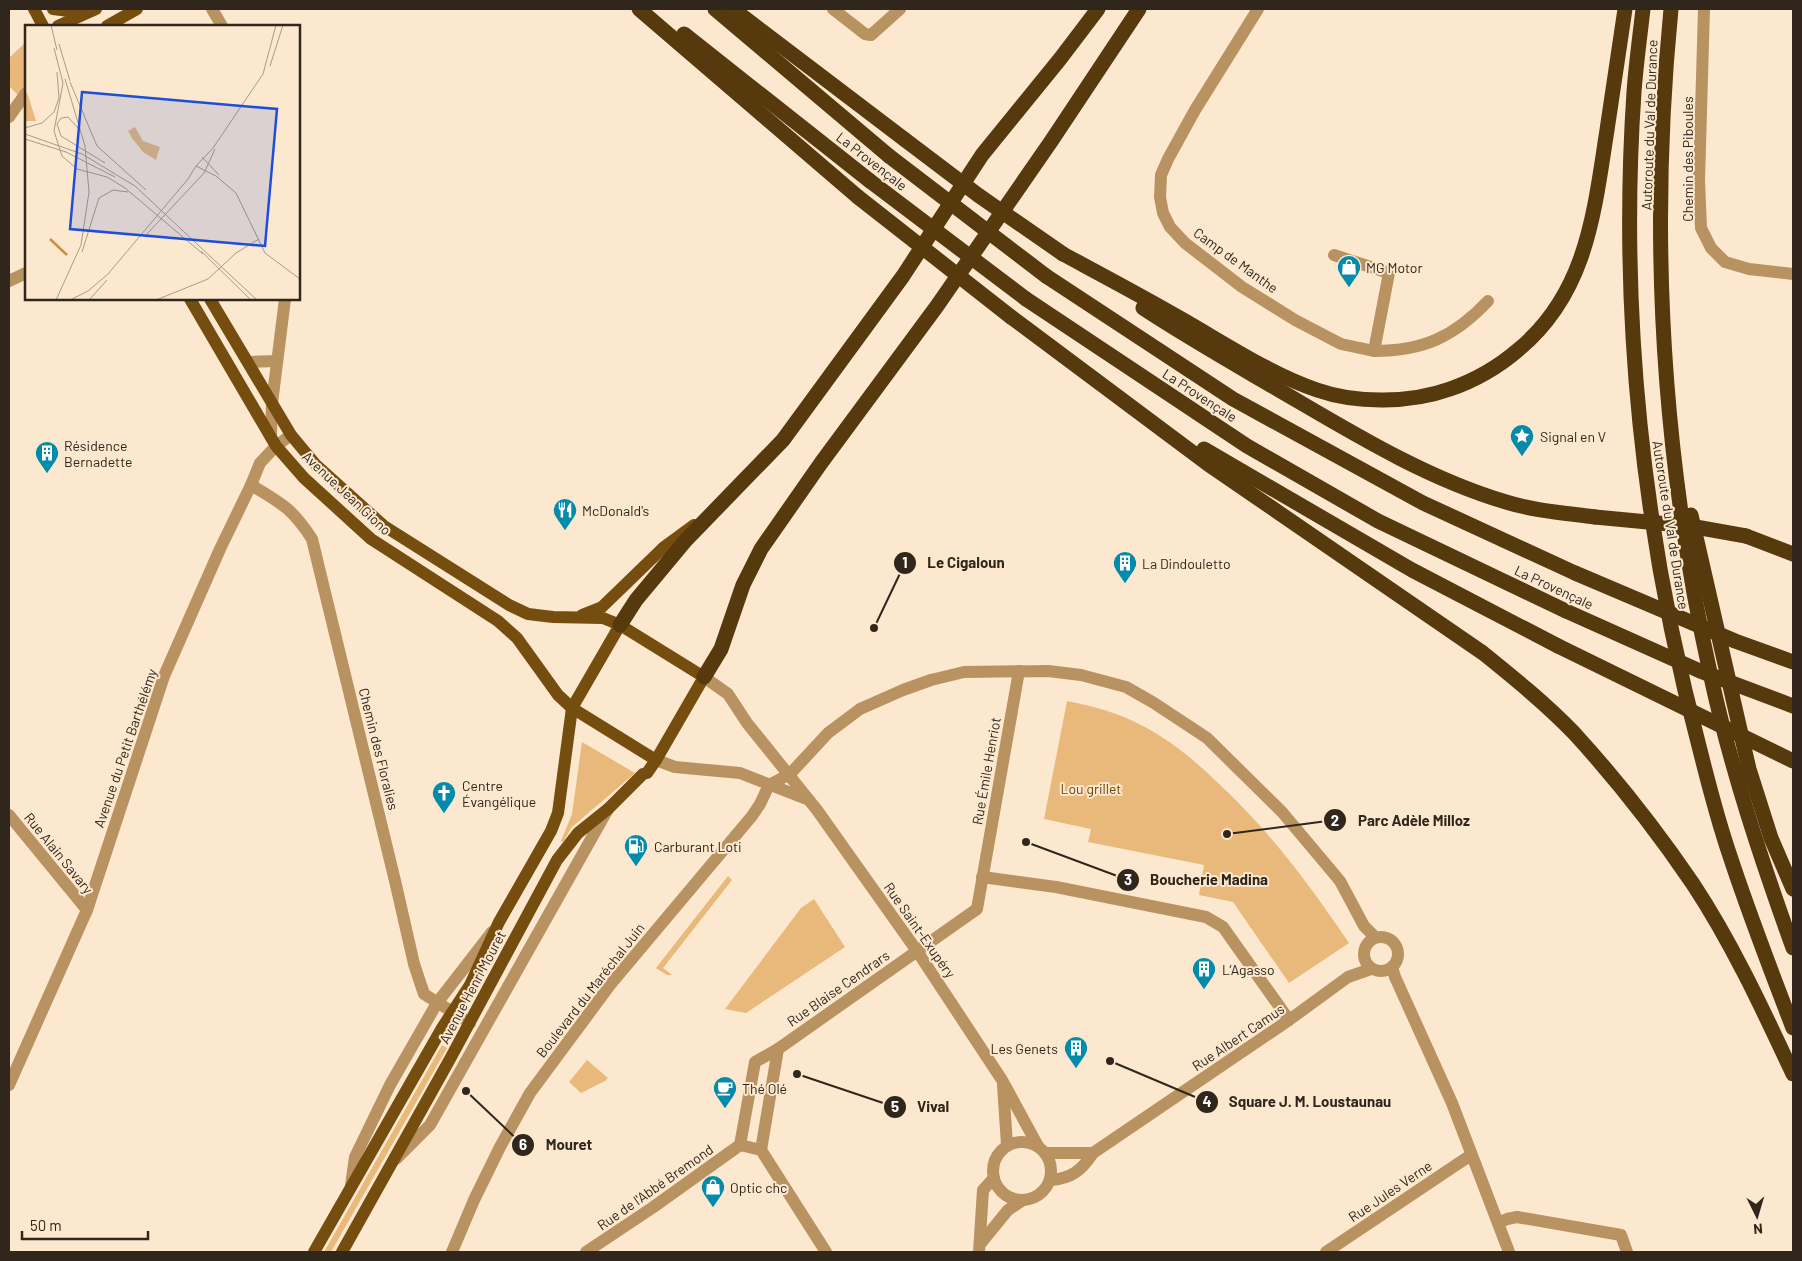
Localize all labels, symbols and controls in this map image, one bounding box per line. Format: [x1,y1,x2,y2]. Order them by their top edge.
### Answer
inset map [25,25,300,300]
street label: Autoroute du Val de Durance [1638,39,1660,211]
street label: Chemin des Piboules [1679,96,1696,222]
street label: La Provençale [833,128,911,194]
street label: Camp de Manthe [1190,224,1282,296]
shop icon: MG Motor [1336,254,1362,288]
place label: MG Motor [1366,259,1423,276]
street label: La Provençale [1160,365,1240,425]
place icon: Signal en V [1509,423,1535,457]
place label: Signal en V [1540,428,1606,445]
place label: Résidence Bernadette [64,437,133,470]
street label: Autoroute du Val de Durance [1649,439,1693,611]
building icon: Résidence Bernadette [34,440,60,474]
street label: Avenue Jean Giono [299,448,395,538]
restaurant icon: McDonald's [552,497,578,531]
place label: McDonald's [582,502,650,519]
callout: Le Cigaloun [892,548,1014,578]
building icon: La Dindouletto [1112,550,1138,584]
text: 1 [902,553,908,571]
text: Le Cigaloun [927,553,1005,571]
place label: La Dindouletto [1142,555,1231,572]
street label: La Provençale [1512,561,1596,613]
street label: Avenue du Petit Barthélémy [90,666,160,830]
street label: Chemin des Floralies [356,686,402,812]
street label: Rue Émile Henriot [968,716,1004,826]
place label: Centre Évangélique [462,777,536,810]
church icon: Centre Évangélique [431,780,457,814]
park label: Lou grillet [1061,780,1121,797]
callout: Parc Adèle Milloz [1323,805,1480,835]
street label: Rue Alain Savary [21,809,97,898]
text: 2 [1331,811,1339,829]
text: Parc Adèle Milloz [1358,811,1470,829]
fuel station icon: Carburant Loti [623,833,649,867]
place label: Carburant Loti [654,838,742,855]
callout: Boucherie Madina [1115,865,1278,895]
text: 3 [1124,870,1132,888]
text: Boucherie Madina [1150,870,1268,888]
street label: Rue Saint-Exupéry [881,879,960,982]
street label: Boulevard du Maréchal Juin [532,919,648,1061]
street label: Avenue Henri Mouret [435,928,509,1046]
street label: Rue Blaise Cendrars [784,946,893,1030]
building icon: L’Agasso [1191,956,1217,990]
place label: L’Agasso [1222,961,1275,978]
street label: Rue Albert Camus [1189,1000,1288,1074]
building icon: Les Genets [1063,1035,1089,1069]
place label: Les Genets [991,1040,1058,1057]
cafe icon: Thé Olé [712,1075,738,1109]
place label: Thé Olé [742,1080,787,1097]
callout: Square J. M. Loustaunau [1194,1087,1402,1117]
callout: Vival [882,1092,959,1122]
text: 4 [1202,1092,1212,1110]
text: Square J. M. Loustaunau [1229,1092,1391,1110]
text: 5 [891,1097,899,1115]
text: Vival [917,1097,949,1115]
callout: Mouret [511,1130,602,1160]
text: 6 [519,1135,527,1153]
text: Mouret [546,1135,593,1153]
street label: Rue de l'Abbé Bremond [594,1140,716,1234]
street label: Rue Jules Verne [1345,1157,1435,1225]
shop icon: Optic chc [700,1174,726,1208]
place label: Optic chc [730,1179,787,1196]
north arrow [1732,1191,1782,1241]
scale bar [22,1208,149,1240]
text: 50 m [30,1216,62,1234]
text: N [1753,1221,1764,1238]

